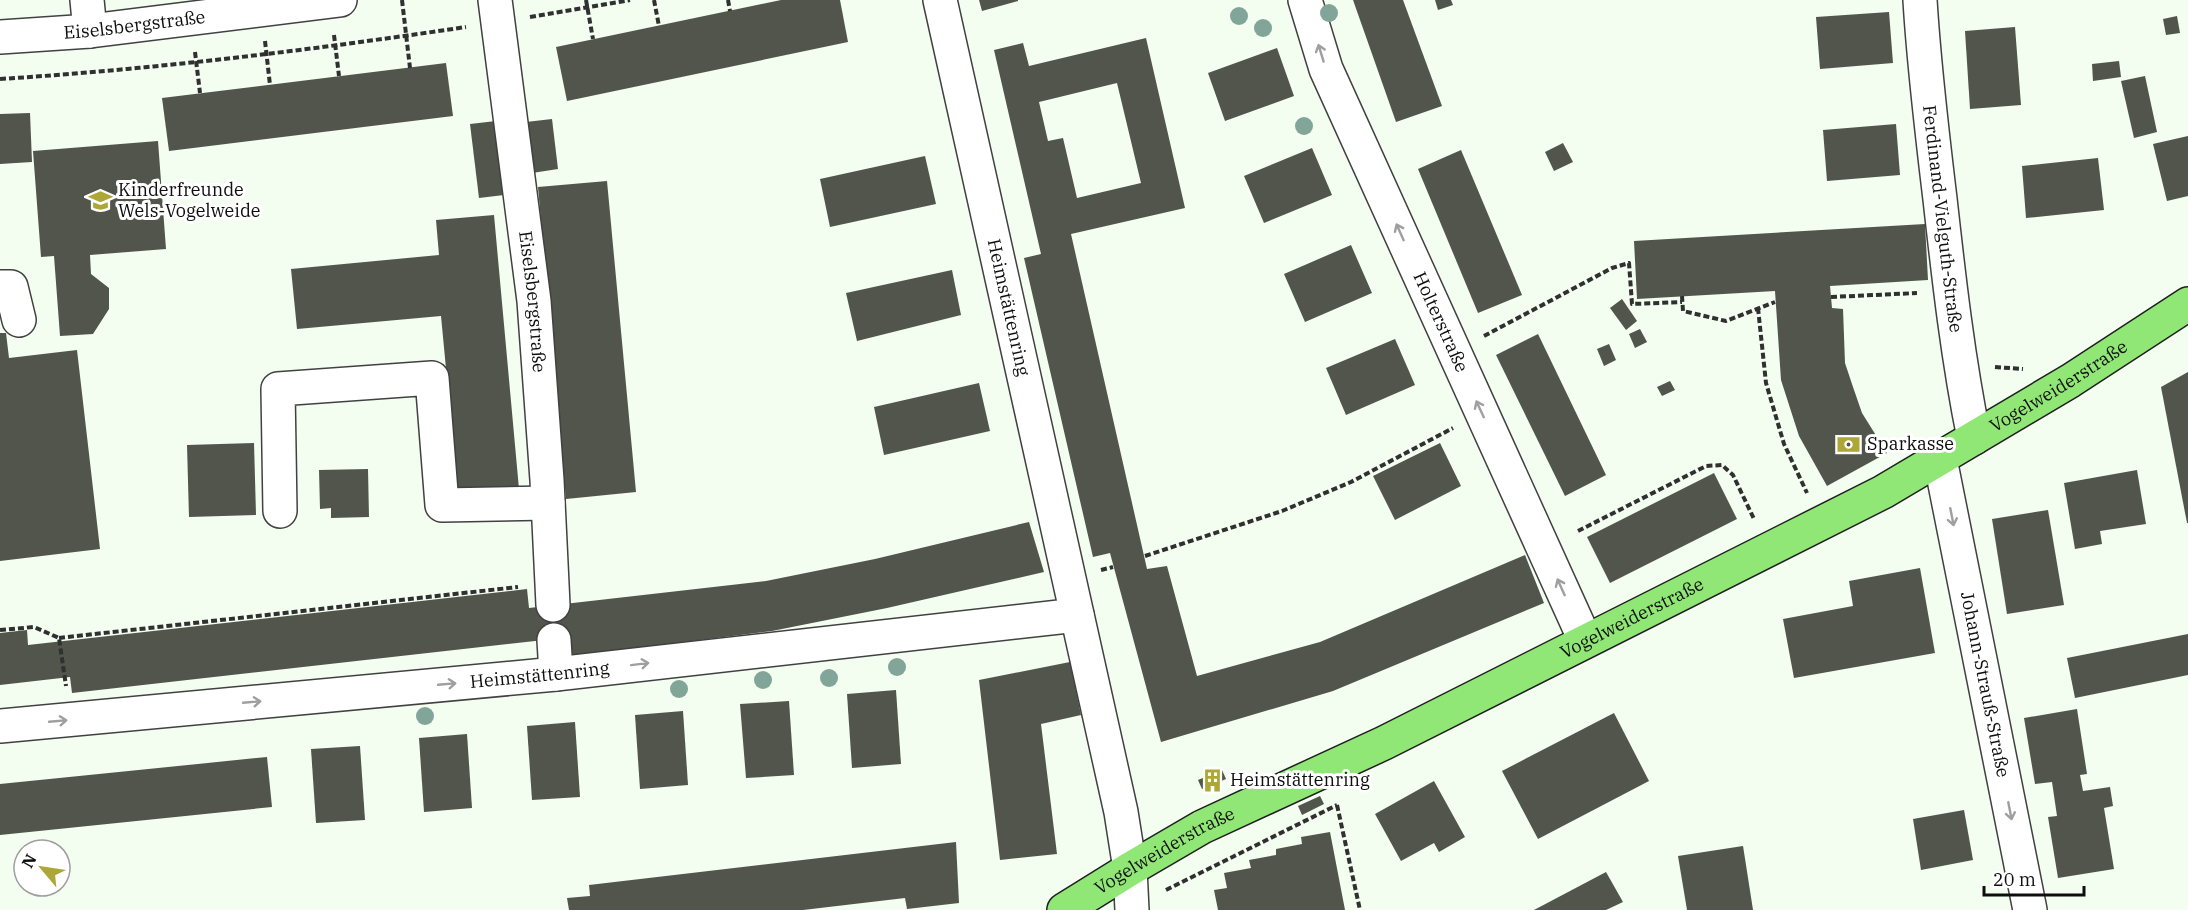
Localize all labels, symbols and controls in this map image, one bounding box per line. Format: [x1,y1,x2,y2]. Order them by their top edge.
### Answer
street label: Eiselsbergstraße [63,5,206,44]
one-way arrow [1315,44,1326,63]
street label: Ferdinand-Vielguth-Straße [1918,104,1968,334]
place label: Kinderfreunde Wels-Vogelweide [118,178,261,222]
school or university icon: Kinderfreunde Wels-Vogelweide [87,187,113,213]
one-way arrow [1394,223,1405,241]
street label: Eiselsbergstraße [514,229,551,373]
street label: Heimstättenring [983,237,1036,378]
street label: Holterstraße [1409,268,1474,376]
street label: Vogelweiderstraße [1985,335,2132,437]
one-way arrow [1474,401,1486,419]
bank icon: Sparkasse [1836,431,1862,457]
place label: Sparkasse [1867,432,1954,455]
one-way arrow [1947,506,1958,526]
street label: Vogelweiderstraße [1556,572,1707,664]
one-way arrow [1554,579,1566,597]
street label: Johann-Strauß-Straße [1956,590,2015,779]
street label: Heimstättenring [469,656,611,693]
one-way arrow [630,658,650,669]
one-way arrow [436,678,456,689]
one-way arrow [242,696,262,707]
one-way arrow [48,715,68,726]
building icon: Heimstättenring [1199,767,1225,793]
place label: Heimstättenring [1230,768,1370,791]
one-way arrow [2005,801,2016,820]
street label: Vogelweiderstraße [1090,802,1238,899]
north arrow [12,838,72,898]
text: N [17,850,41,871]
scale bar [1984,859,2084,897]
text: 20 m [1993,868,2036,891]

